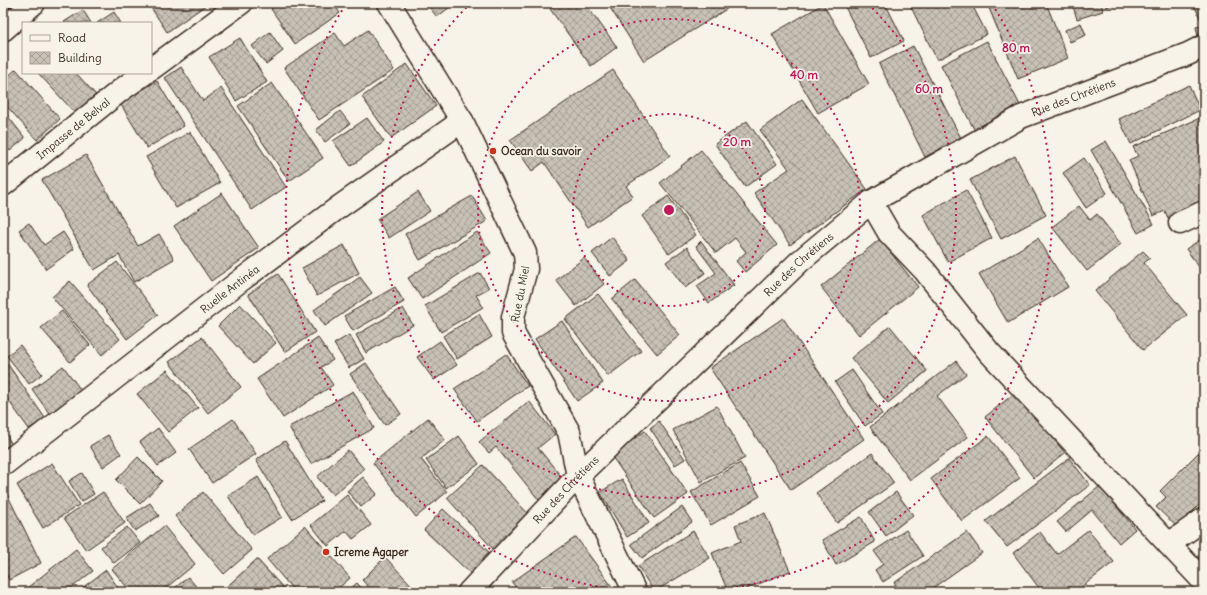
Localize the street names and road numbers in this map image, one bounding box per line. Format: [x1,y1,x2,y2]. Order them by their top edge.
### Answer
street label: Rue des Chrétiens [1029,75,1118,119]
street label: Impasse de Belval [34,95,113,162]
street label: Rue des Chrétiens [761,229,836,299]
street label: Ruelle Antinéa [197,262,262,316]
street label: Rue du Miel [508,265,532,323]
street label: Rue des Chrétiens [530,453,602,527]

